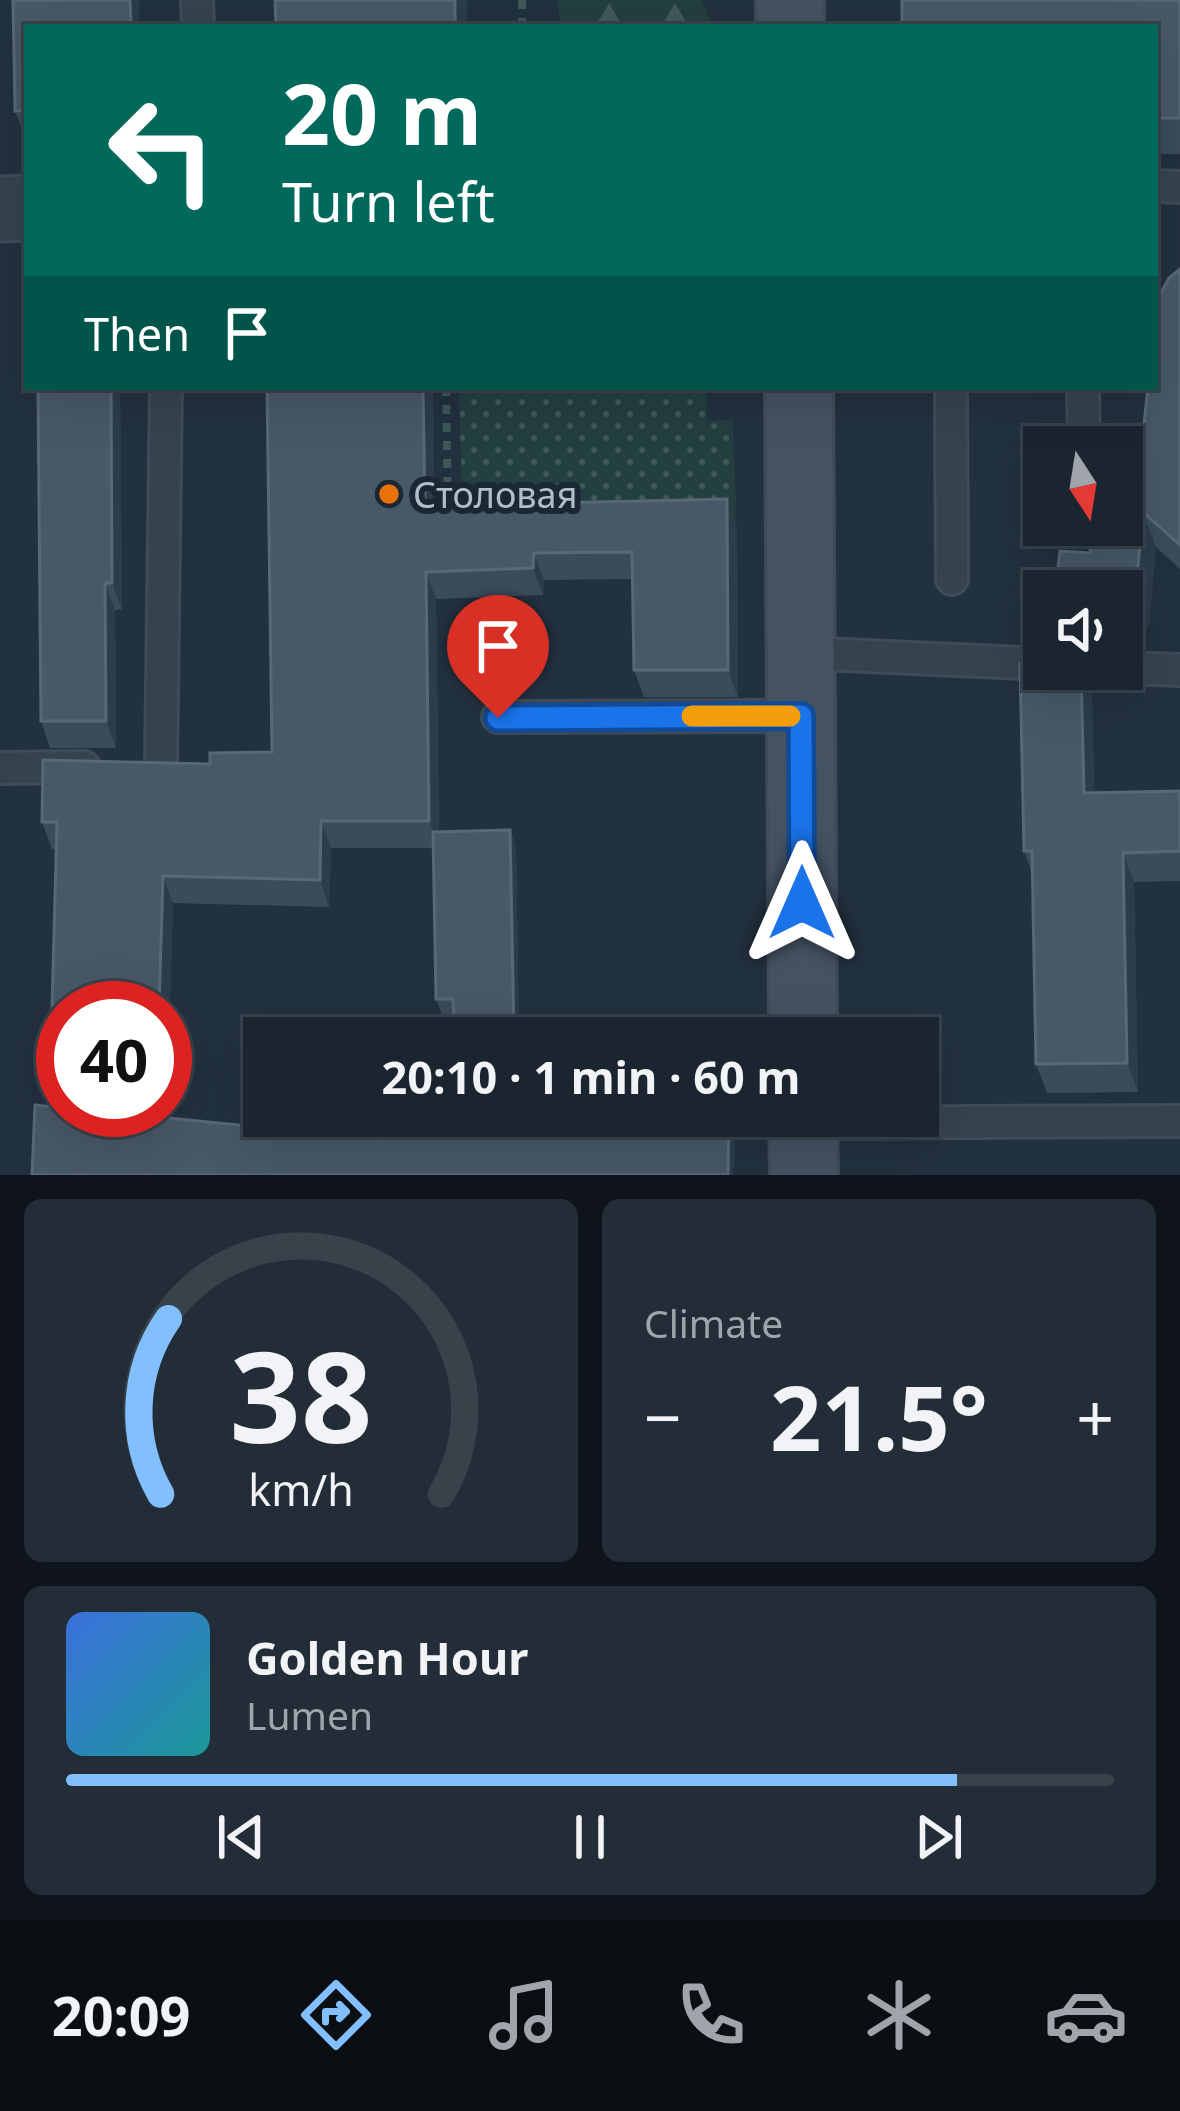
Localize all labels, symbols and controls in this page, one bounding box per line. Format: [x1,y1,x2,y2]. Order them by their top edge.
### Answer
text: 20 m [282,55,482,170]
icon: left [84,72,240,228]
text: Turn left [282,164,495,238]
icon: arrive [214,300,280,366]
text: Then [84,303,190,364]
north arrow [1023,426,1143,546]
map controls [1023,426,1143,690]
place label: Столовая [413,470,577,519]
marker: Столовая [376,481,402,507]
button: sound [1023,570,1143,690]
pin [447,595,549,718]
icon: arrive [465,613,531,679]
position arrow [739,840,865,966]
speed limit sign: 40 [36,981,192,1137]
text: 20:10 · 1 min · 60 m [382,1046,800,1107]
text: Climate [644,1296,783,1349]
text: 38 [230,1310,372,1480]
text: 21.5° [770,1355,988,1477]
text: − [644,1371,682,1461]
text: + [1076,1371,1114,1461]
text: km/h [248,1459,354,1518]
text: Golden Hour [246,1627,528,1688]
text: Lumen [246,1688,373,1741]
icon: previous [208,1804,274,1870]
icon: pause [557,1804,623,1870]
icon: next [906,1804,972,1870]
icon: directions [294,1973,378,2057]
icon: music [482,1973,566,2057]
icon: phone [669,1973,753,2057]
icon: climate [857,1973,941,2057]
icon: car [1044,1973,1128,2057]
text: 20:09 [52,1978,191,2052]

